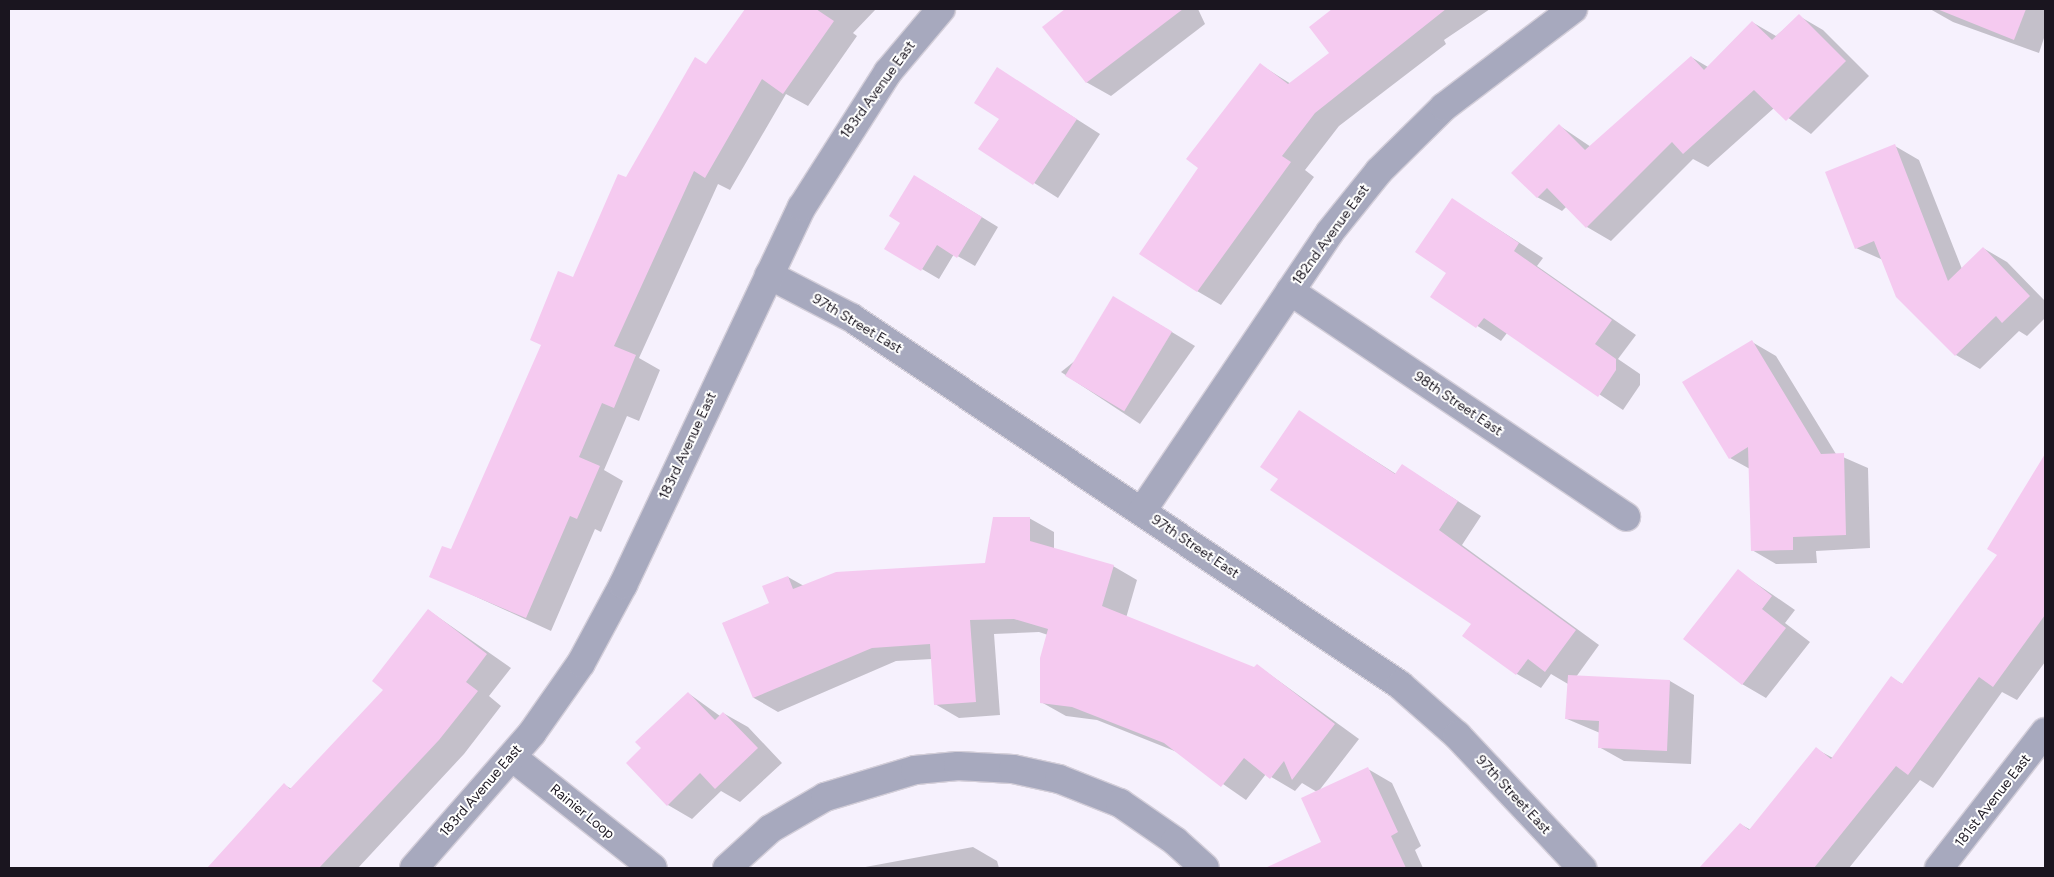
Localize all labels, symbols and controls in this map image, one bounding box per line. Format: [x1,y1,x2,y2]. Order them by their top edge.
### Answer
street label: 183rd Avenue East [837,38,919,142]
street label: 182nd Avenue East [1289,182,1373,288]
street label: 97th Street East [809,291,905,357]
street label: 98th Street East [1411,368,1505,440]
street label: 183rd Avenue East [656,390,720,502]
street label: 97th Street East [1148,512,1242,582]
street label: 183rd Avenue East [436,742,526,840]
street label: 181st Avenue East [1951,751,2035,851]
street label: 97th Street East [1472,752,1554,838]
street label: Rainier Loop [546,781,618,843]

